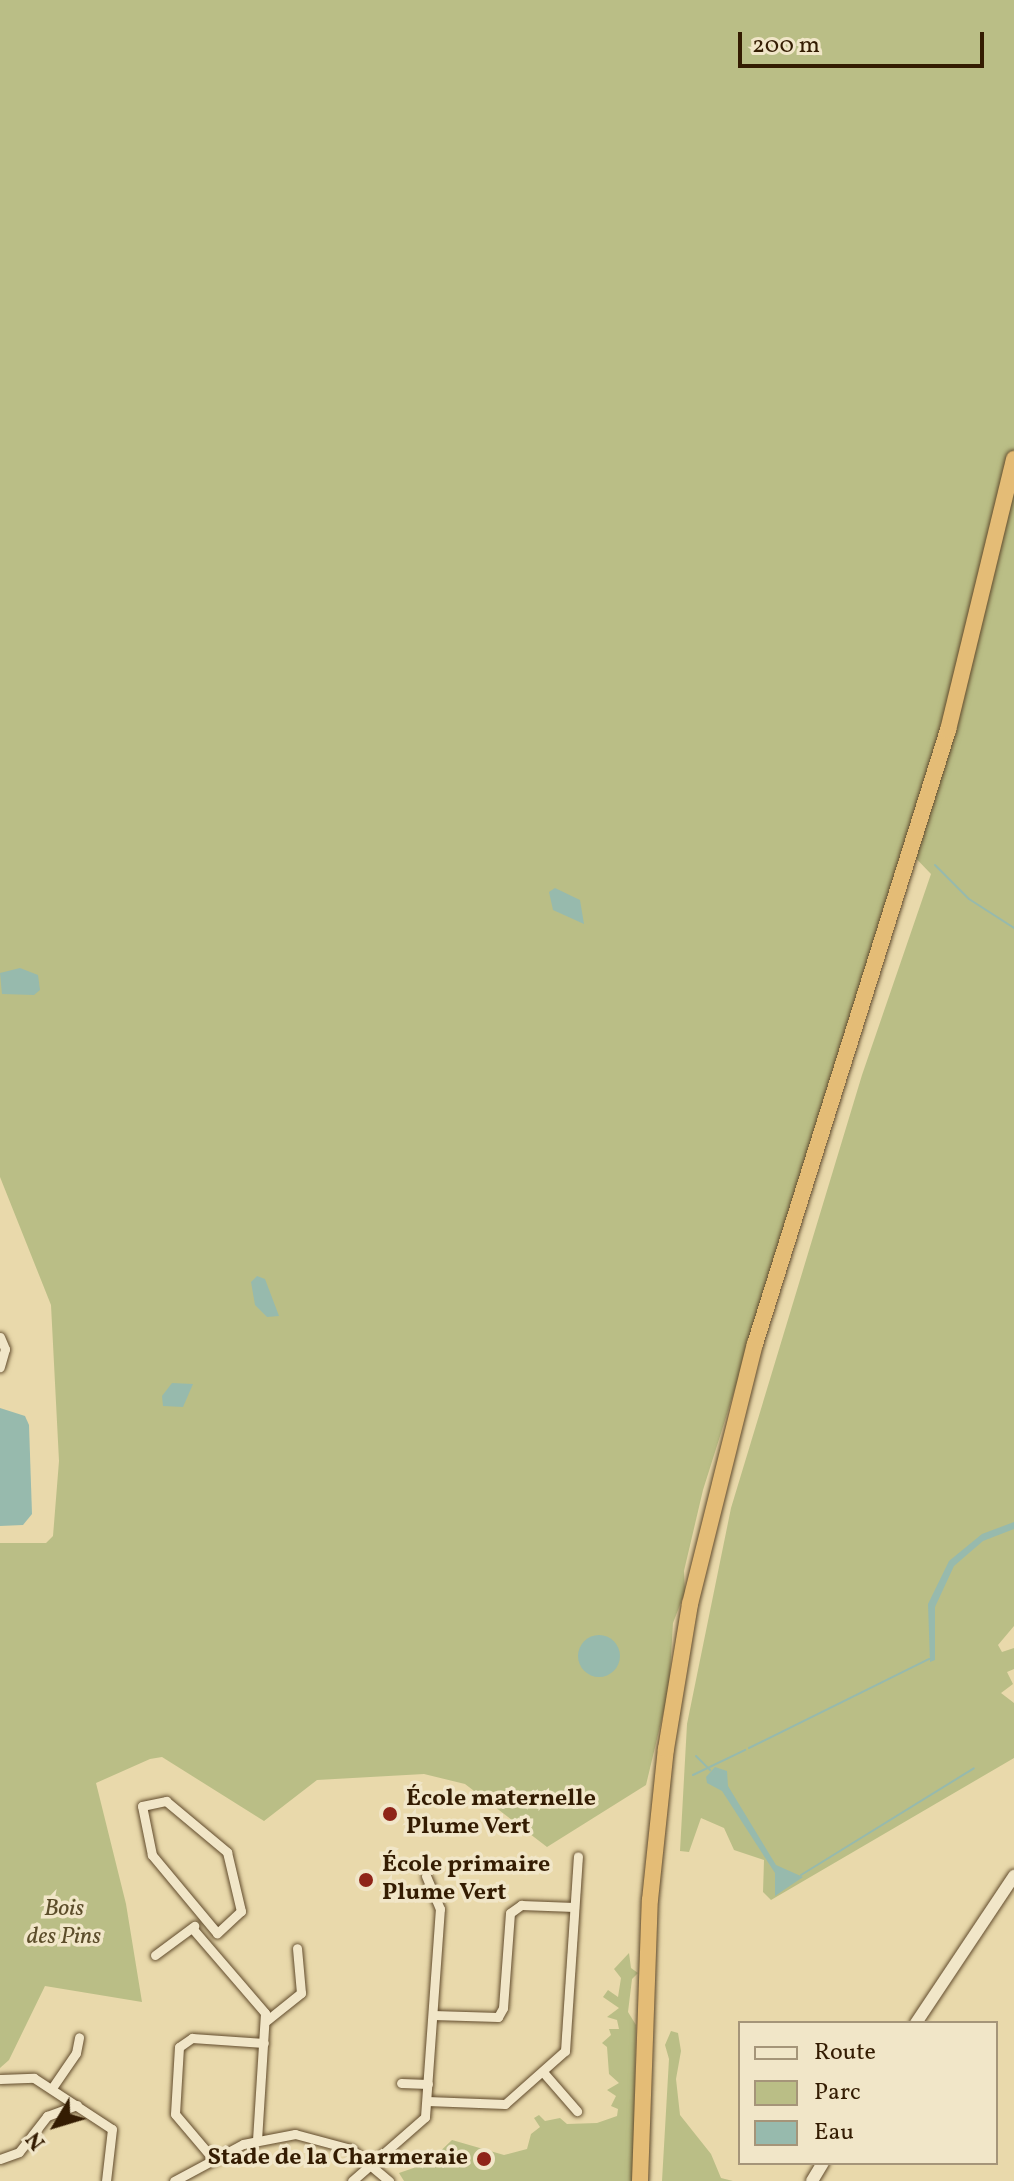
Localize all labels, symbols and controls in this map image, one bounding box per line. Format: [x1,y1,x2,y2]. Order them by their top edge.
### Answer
scale bar [742,16,988,66]
text: 200 m [752,29,820,63]
place label: École maternelle Plume Vert [406,1786,596,1842]
marker: École maternelle Plume Vert [381,1805,399,1823]
place label: École primaire Plume Vert [382,1852,550,1908]
marker: École primaire Plume Vert [357,1871,375,1889]
park label: Bois des Pins [27,1896,101,1952]
legend [738,2021,998,2165]
text: Route [814,2036,876,2070]
text: Parc [814,2076,861,2110]
north arrow [16,2085,96,2165]
text: Eau [814,2116,854,2150]
text: N [20,2124,54,2156]
place label: Stade de la Charmeraie [208,2145,468,2173]
marker: Stade de la Charmeraie [475,2150,493,2168]

